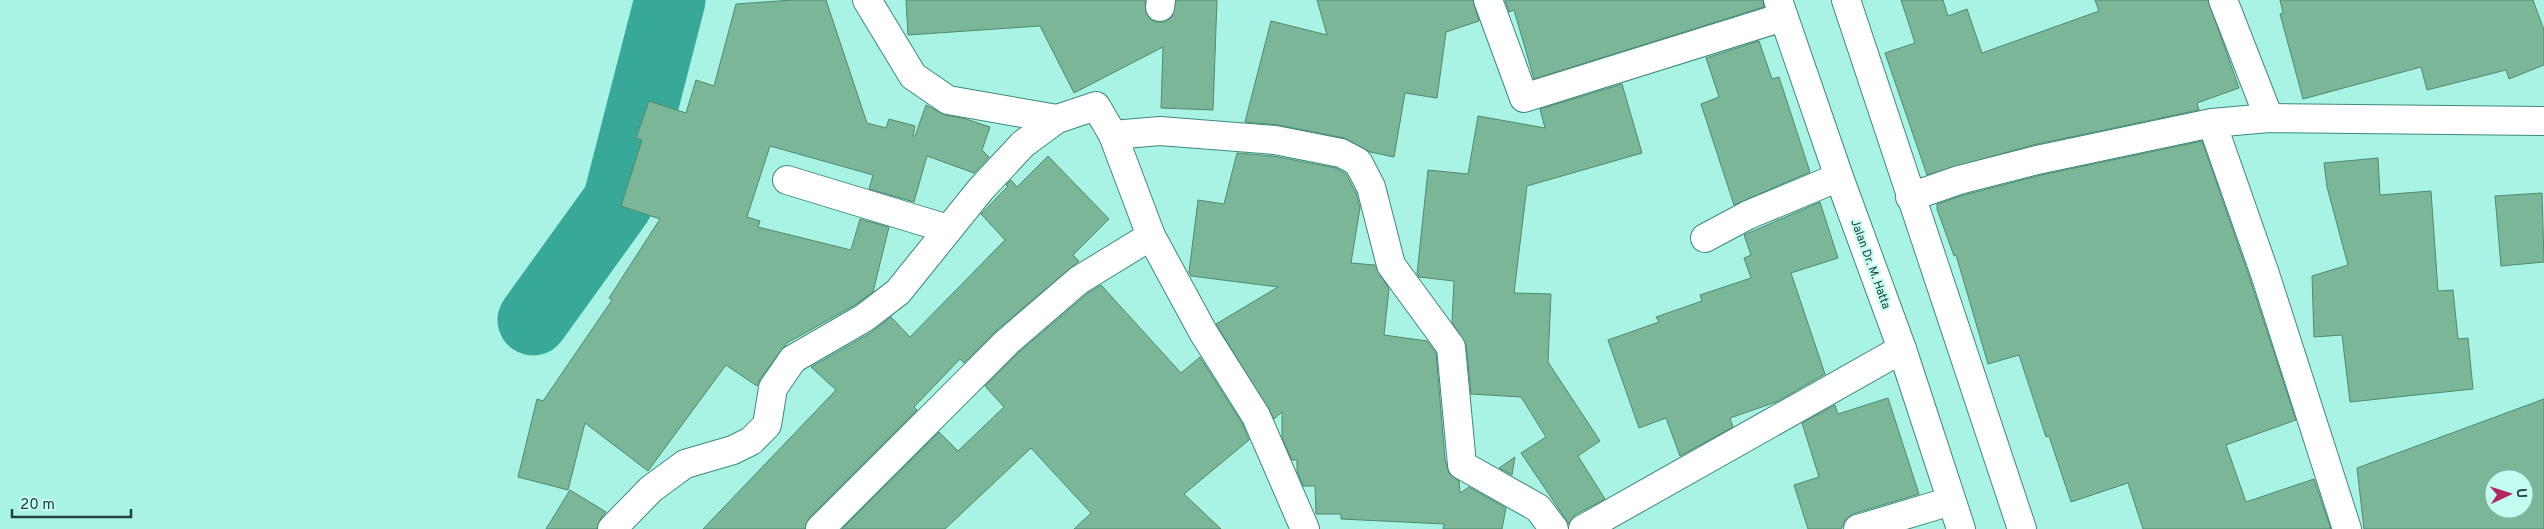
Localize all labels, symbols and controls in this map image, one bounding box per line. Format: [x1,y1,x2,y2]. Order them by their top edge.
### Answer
street label: Jalan Dr. M. Hatta [1846,217,1894,311]
north arrow [2484,469,2534,519]
scale bar [12,486,131,518]
text: U [2512,488,2529,499]
text: 20 m [20,496,55,515]

